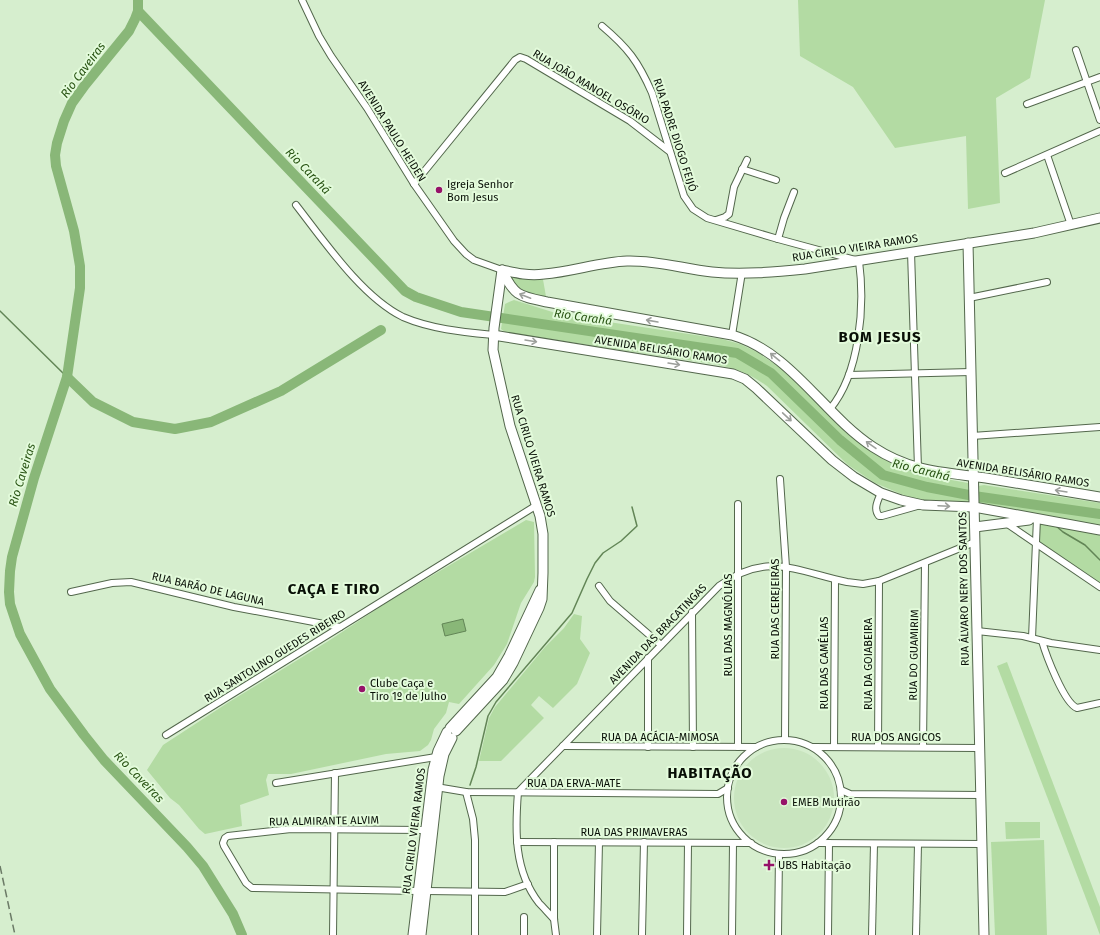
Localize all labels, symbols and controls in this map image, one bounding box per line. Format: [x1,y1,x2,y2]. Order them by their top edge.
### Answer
water label: Rio Caveiras [58,39,109,100]
street label: RUA JOÃO MANOEL OSÓRIO [530,46,652,127]
street label: RUA PADRE DIOGO FEIJÓ [651,76,700,193]
street label: AVENIDA PAULO HEIDEN [356,78,428,184]
water label: Rio Carahá [283,145,334,197]
place label: Igreja Senhor Bom Jesus [447,178,514,204]
marker: Igreja Senhor Bom Jesus [434,185,444,195]
street label: RUA CIRILO VIEIRA RAMOS [791,232,919,264]
one-way arrow [519,292,531,300]
water label: Rio Carahá [553,306,613,328]
one-way arrow [646,317,659,325]
district label: BOM JESUS [838,328,922,346]
street label: AVENIDA BELISÁRIO RAMOS [594,332,728,367]
one-way arrow [524,337,537,345]
one-way arrow [770,353,780,362]
one-way arrow [667,360,680,368]
street label: RUA CIRILO VIEIRA RAMOS [508,393,558,519]
one-way arrow [782,412,792,422]
water label: Rio Caveiras [6,441,38,508]
one-way arrow [865,441,876,449]
street label: AVENIDA BELISÁRIO RAMOS [956,455,1090,490]
water label: Rio Carahá [891,456,951,484]
one-way arrow [1055,486,1068,494]
one-way arrow [937,502,950,510]
street label: RUA ÁLVARO NERY DOS SANTOS [955,512,972,666]
street label: RUA DAS CEREJEIRAS [769,558,782,660]
street label: RUA BARÃO DE LAGUNA [151,570,266,608]
street label: RUA DAS MAGNÓLIAS [721,574,735,677]
district label: CAÇA E TIRO [288,580,380,599]
street label: AVENIDA DAS BRACATINGAS [607,581,709,687]
street label: RUA SANTOLINO GUEDES RIBEIRO [202,607,348,705]
street label: RUA DO GUAMIRIM [907,609,921,701]
street label: RUA DAS CAMÉLIAS [817,616,831,710]
street label: RUA DA GOIABEIRA [862,617,875,710]
place label: Clube Caça e Tiro 1º de Julho [370,677,447,703]
marker: Clube Caça e Tiro 1º de Julho [357,684,367,694]
street label: RUA DA ACÁCIA-MIMOSA [601,730,720,744]
street label: RUA DOS ANGICOS [851,731,941,744]
water label: Rio Caveiras [111,749,167,806]
district label: HABITAÇÃO [667,764,753,783]
street label: RUA CIRILO VIEIRA RAMOS [400,767,428,895]
street label: RUA DA ERVA-MATE [527,777,621,790]
place label: EMEB Mutirão [792,796,860,809]
marker: EMEB Mutirão [779,797,789,807]
street label: RUA ALMIRANTE ALVIM [269,814,379,828]
street label: RUA DAS PRIMAVERAS [580,826,688,839]
marker: UBS Habitação [763,859,775,871]
place label: UBS Habitação [778,859,851,872]

